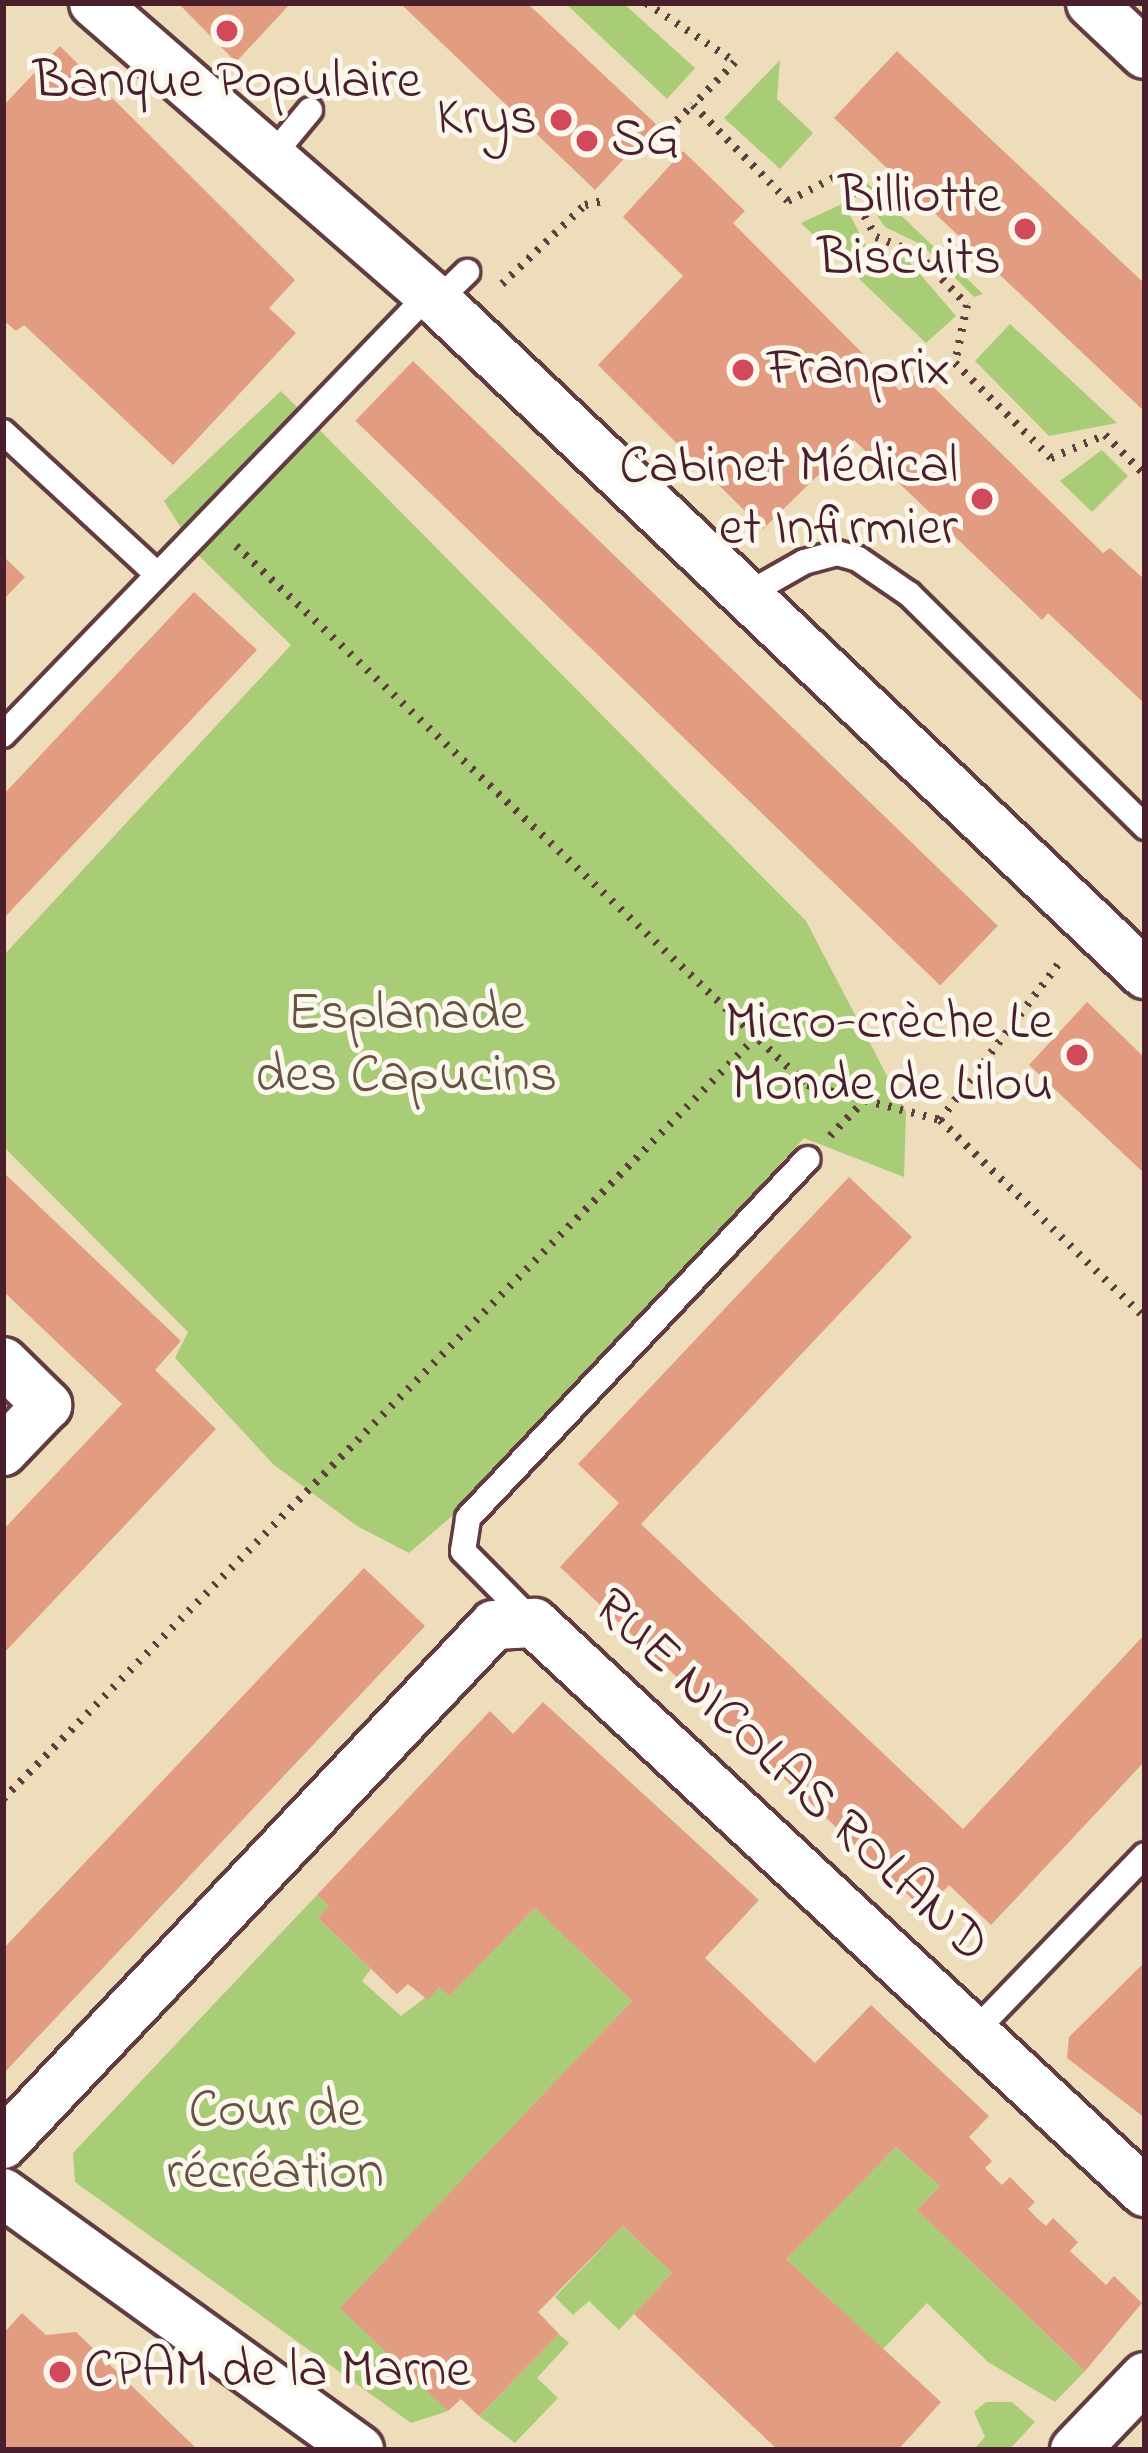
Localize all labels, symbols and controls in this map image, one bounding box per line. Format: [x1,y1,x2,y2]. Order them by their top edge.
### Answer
marker: Banque Populaire [214,18,240,44]
place label: Banque Populaire [33,51,421,115]
place label: Krys [437,88,537,152]
marker: Krys [548,107,574,133]
place label: SG [611,109,680,173]
marker: SG [574,128,600,154]
place label: Billiotte Biscuits [817,166,1001,292]
marker: Billiotte Biscuits [1012,216,1038,242]
place label: Franprix [767,338,950,402]
marker: Franprix [730,357,756,383]
place label: Cabinet Médical et Infirmier [619,436,958,562]
marker: Cabinet Médical et Infirmier [969,486,995,512]
park label: Esplanade des Capucins [255,983,557,1110]
place label: Micro-crèche Le Monde de Lilou [725,992,1053,1118]
marker: Micro-crèche Le Monde de Lilou [1064,1042,1090,1068]
street label: RUE NICOLAS ROLAND [578,1576,1002,1978]
park label: Cour de récréation [166,2080,384,2206]
place label: CPAM de la Marne [84,2340,470,2404]
marker: CPAM de la Marne [47,2359,73,2385]

